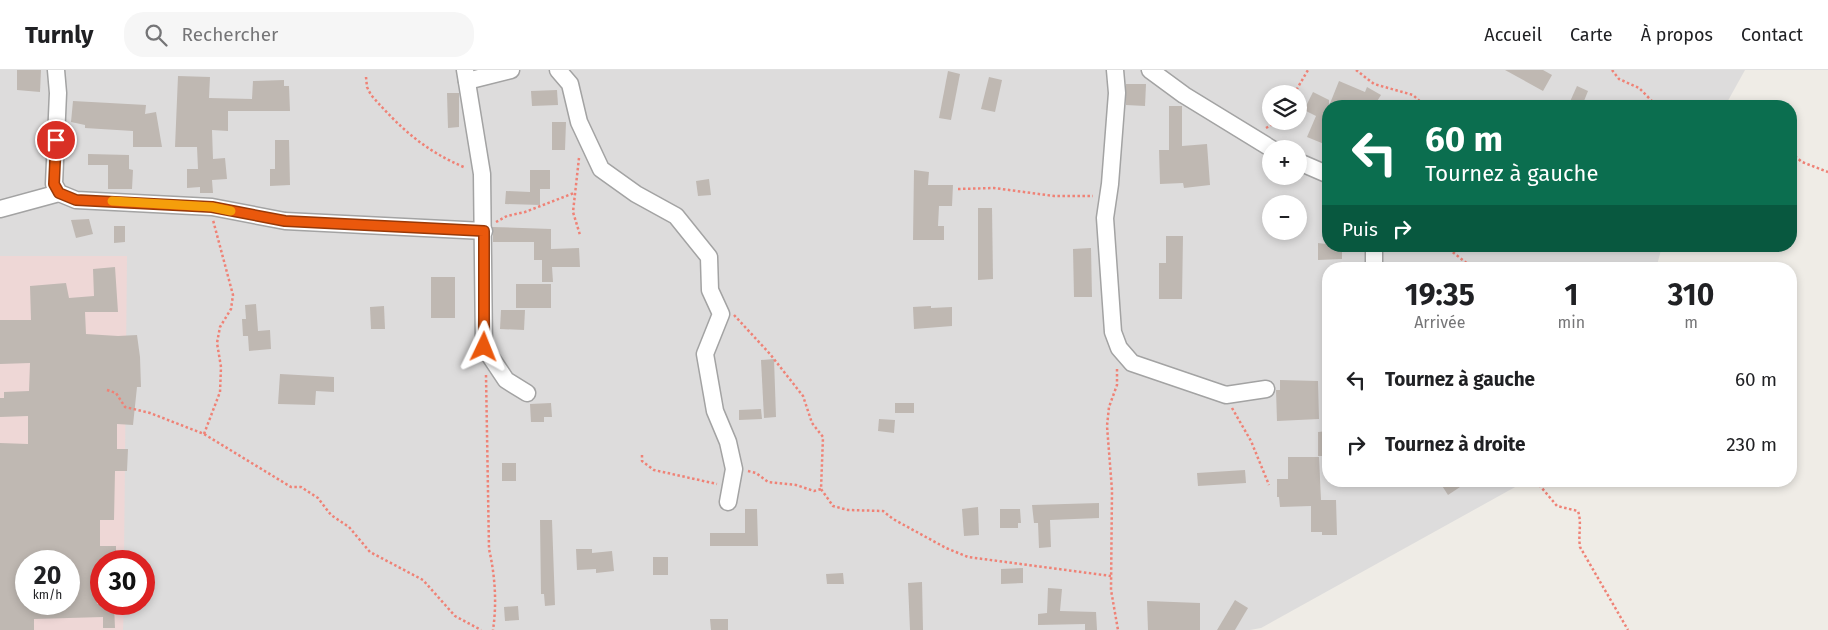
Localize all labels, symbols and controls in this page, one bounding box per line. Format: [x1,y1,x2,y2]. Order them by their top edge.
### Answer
search box [124,12,474,57]
text: Turnly [25,21,94,49]
icon: search [142,21,170,49]
text: Rechercher [182,23,278,46]
text: Accueil [1484,24,1542,46]
text: Carte [1570,24,1613,46]
text: À propos [1641,24,1713,46]
text: Contact [1741,24,1803,46]
map controls [1262,85,1307,240]
button: layers [1262,85,1307,130]
text: 60 m [1425,118,1503,160]
pin [35,119,77,161]
icon: left [1342,120,1407,185]
icon: arrive [42,126,70,154]
button: + [1262,140,1307,185]
text: Tournez à gauche [1425,160,1598,187]
button: − [1262,195,1307,240]
icon: right [1388,215,1416,243]
text: Puis [1342,218,1378,241]
text: 19:35 [1405,277,1475,313]
text: 1 [1564,277,1578,313]
text: 310 [1668,277,1714,313]
text: Arrivée [1414,313,1465,332]
text: min [1558,313,1585,332]
text: m [1684,313,1698,332]
position arrow [457,320,509,372]
icon: left [1342,366,1370,394]
text: Tournez à gauche [1385,368,1535,391]
text: 60 m [1735,368,1777,391]
icon: right [1342,431,1370,459]
text: Tournez à droite [1385,433,1526,456]
text: 230 m [1726,433,1777,456]
speed limit sign: 30 [90,550,155,615]
text: 20 [34,561,61,591]
text: km/h [33,588,62,602]

